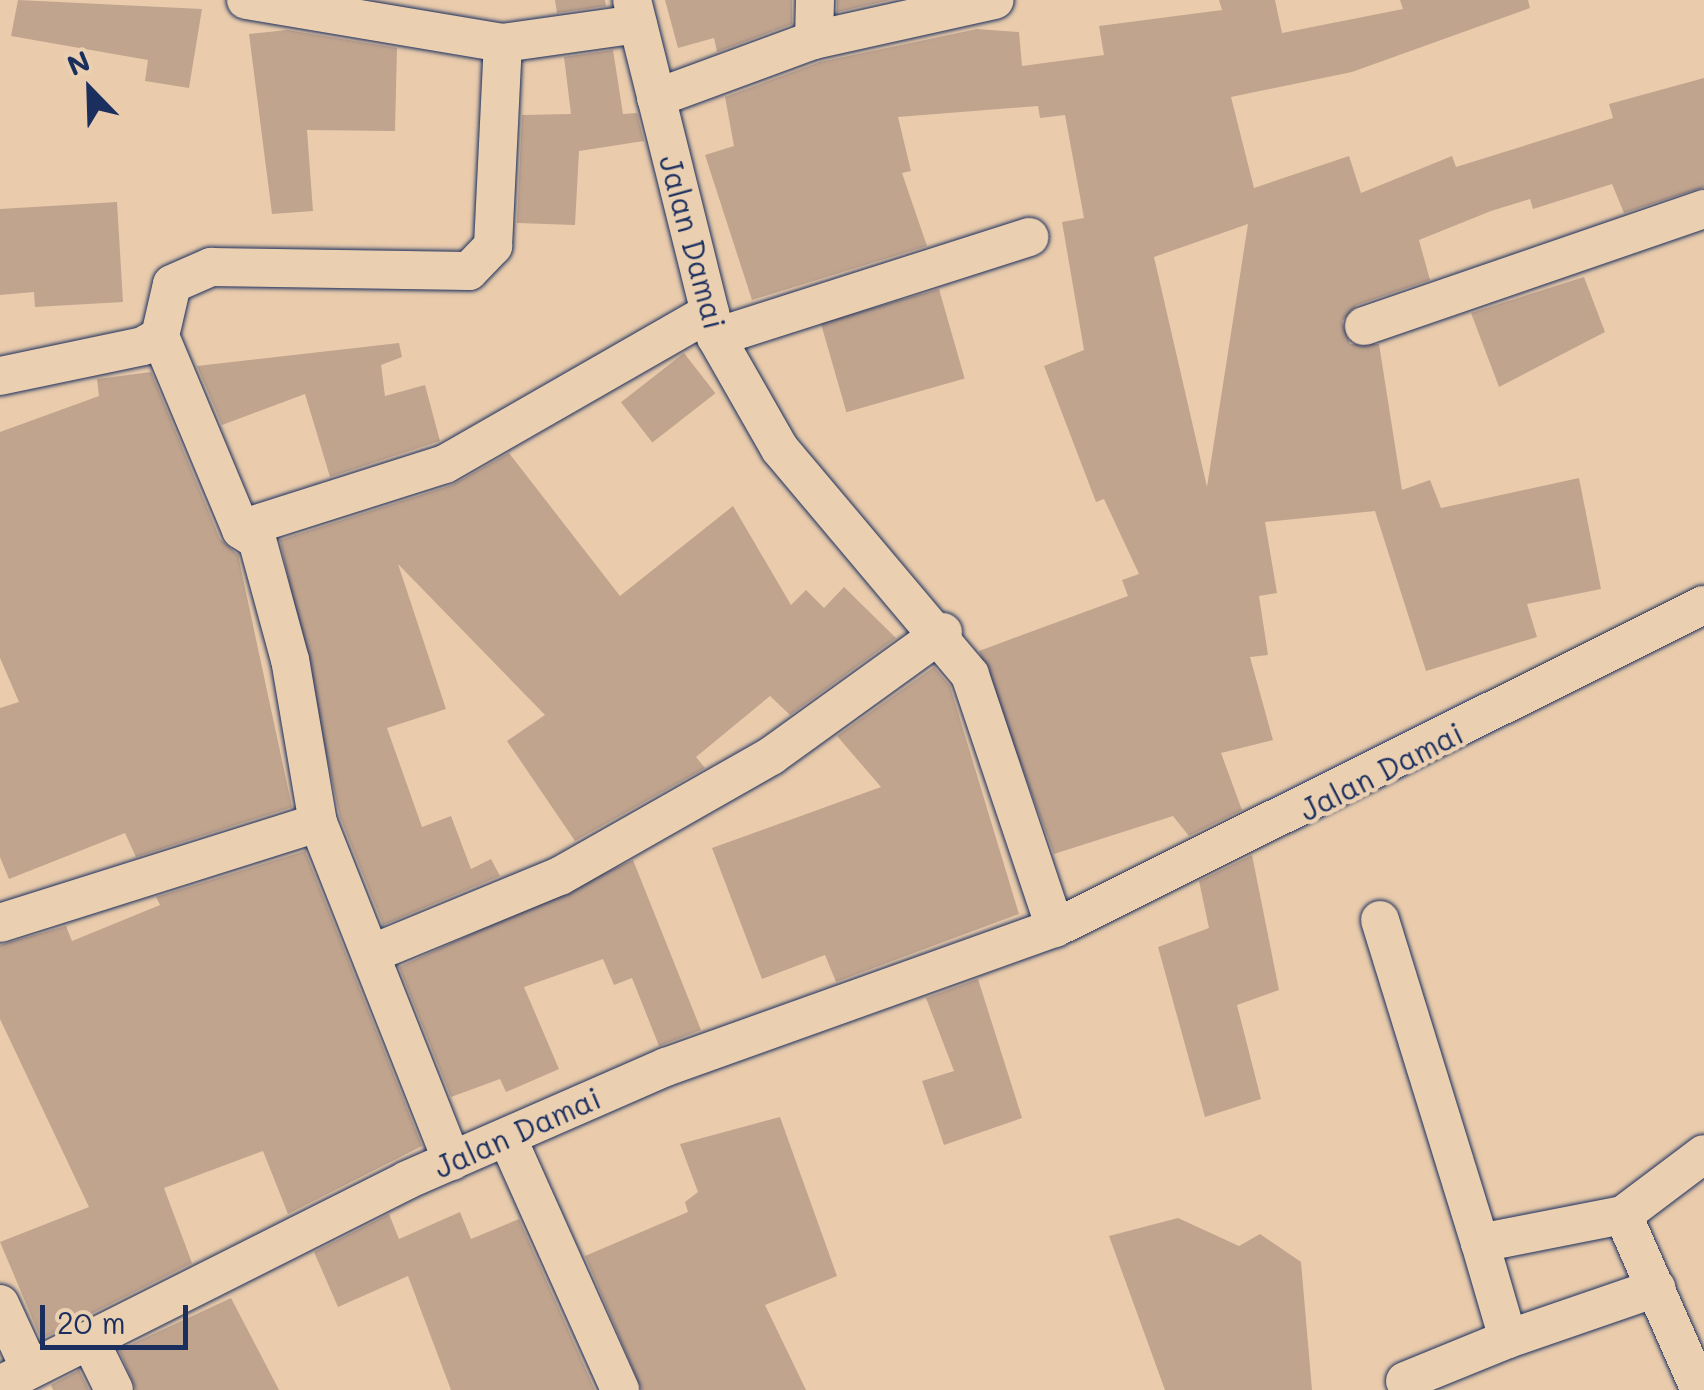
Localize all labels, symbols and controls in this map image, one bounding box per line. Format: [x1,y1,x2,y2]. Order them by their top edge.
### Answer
north arrow [40,40,140,140]
text: N [61,42,95,83]
street label: Jalan Damai [652,151,734,333]
street label: Jalan Damai [1293,714,1469,828]
street label: Jalan Damai [428,1079,606,1185]
scale bar [45,1285,192,1347]
text: 20 m [57,1302,126,1342]

